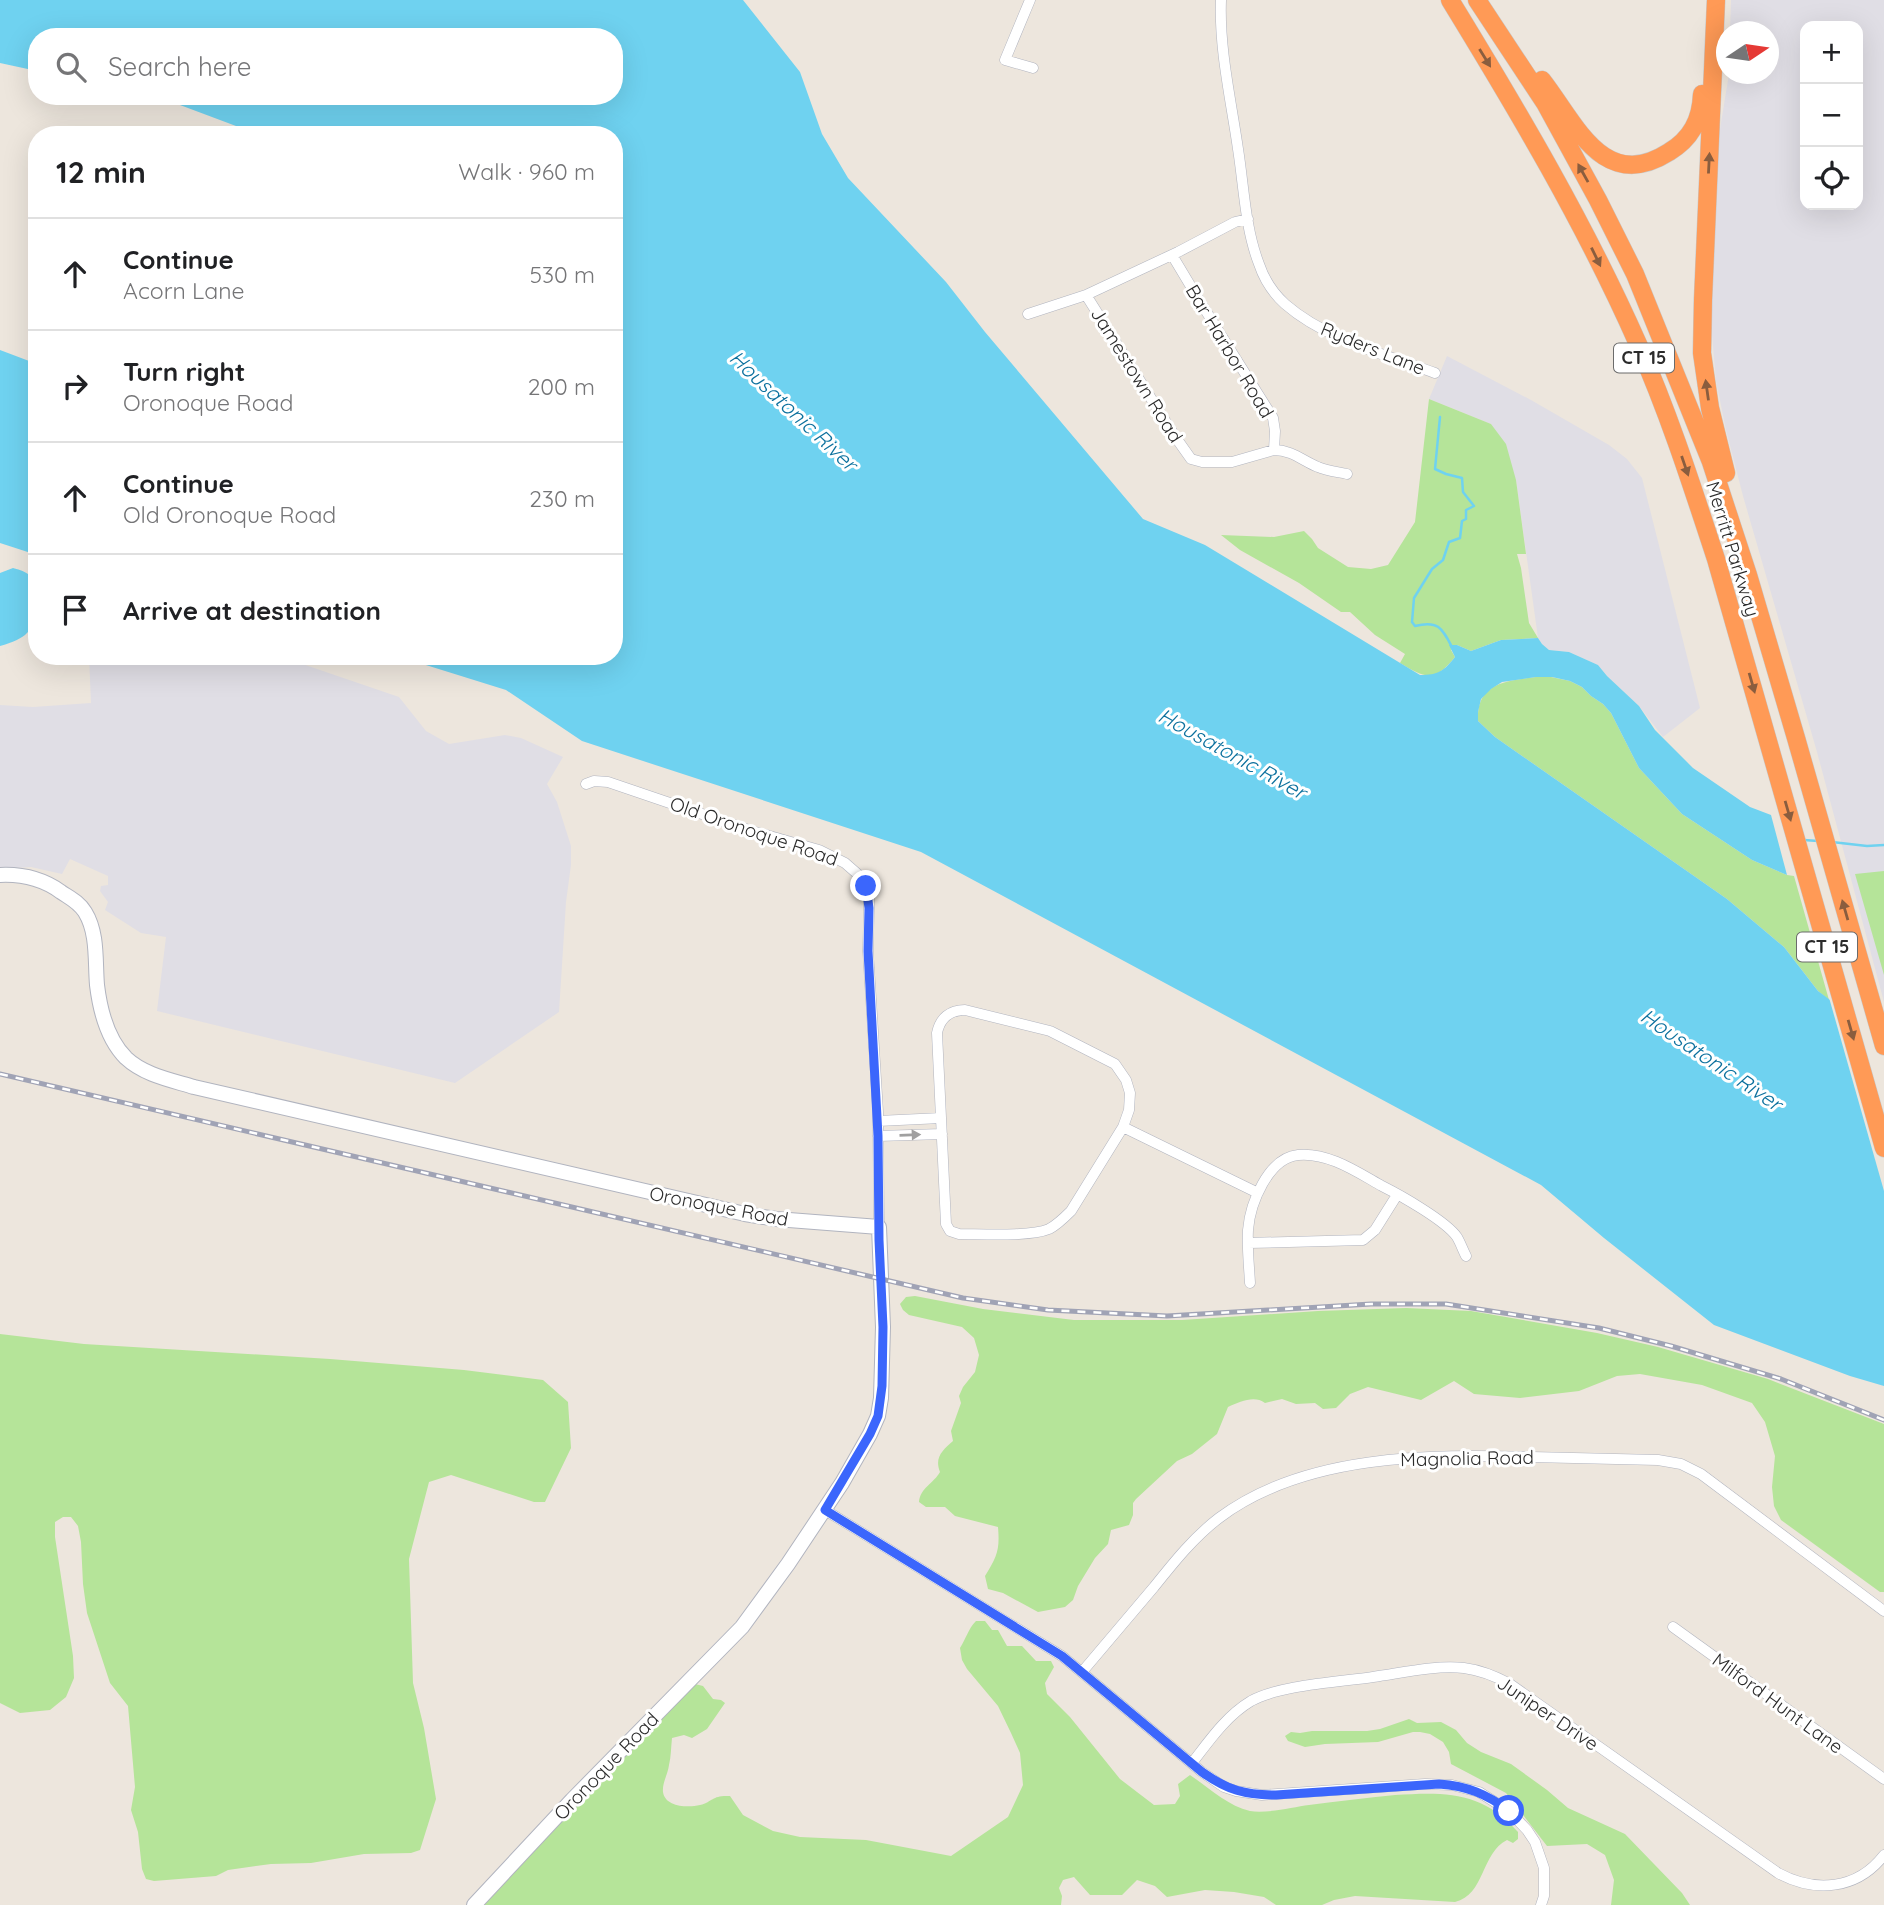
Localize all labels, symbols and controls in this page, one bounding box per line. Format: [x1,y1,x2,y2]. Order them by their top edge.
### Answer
north arrow [1716,21,1779,84]
map controls [1800,21,1863,210]
button: + [1800,21,1863,84]
search box [28,28,623,105]
icon: search [52,48,90,86]
one-way arrow [1479,49,1492,68]
text: Search here [108,50,252,83]
button: − [1800,84,1863,147]
button: locate [1800,147,1863,210]
one-way arrow [1704,152,1715,174]
text: 12 min [56,153,146,191]
text: Walk · 960 m [458,157,595,186]
one-way arrow [1577,163,1589,182]
text: Continue [123,243,234,276]
one-way arrow [1590,247,1601,267]
icon: ahead [56,255,94,293]
text: 530 m [529,260,595,289]
text: Acorn Lane [123,276,245,305]
street label: Bar Harbor Road [1181,280,1279,422]
street label: Jamestown Road [1086,303,1188,447]
street label: Ryders Lane [1317,316,1429,380]
road number: CT 15 [1614,344,1674,372]
water label: Housatonic River [724,345,865,478]
text: Turn right [123,355,245,388]
icon: right [56,367,94,405]
text: 200 m [528,372,595,401]
one-way arrow [1702,379,1713,401]
text: Oronoque Road [123,388,293,417]
one-way arrow [1680,455,1691,476]
text: Continue [123,467,234,500]
street label: Merritt Parkway [1701,478,1765,620]
icon: ahead [56,479,94,517]
text: 230 m [529,484,595,513]
text: Old Oronoque Road [123,500,336,529]
icon: arrive [56,591,94,629]
text: Arrive at destination [123,594,381,627]
one-way arrow [1747,673,1757,694]
water label: Housatonic River [1154,702,1313,806]
street label: Old Oronoque Road [667,791,841,871]
one-way arrow [1784,801,1794,822]
route end [850,870,881,901]
one-way arrow [1840,899,1850,920]
road number: CT 15 [1797,932,1857,962]
water label: Housatonic River [1636,1002,1790,1118]
one-way arrow [1846,1020,1856,1041]
one-way arrow [899,1129,921,1141]
street label: Oronoque Road [648,1181,790,1231]
street label: Magnolia Road [1400,1445,1534,1471]
street label: Milford Hunt Lane [1708,1648,1848,1758]
street label: Juniper Drive [1493,1670,1603,1756]
street label: Oronoque Road [548,1707,664,1825]
route start [1493,1795,1524,1826]

